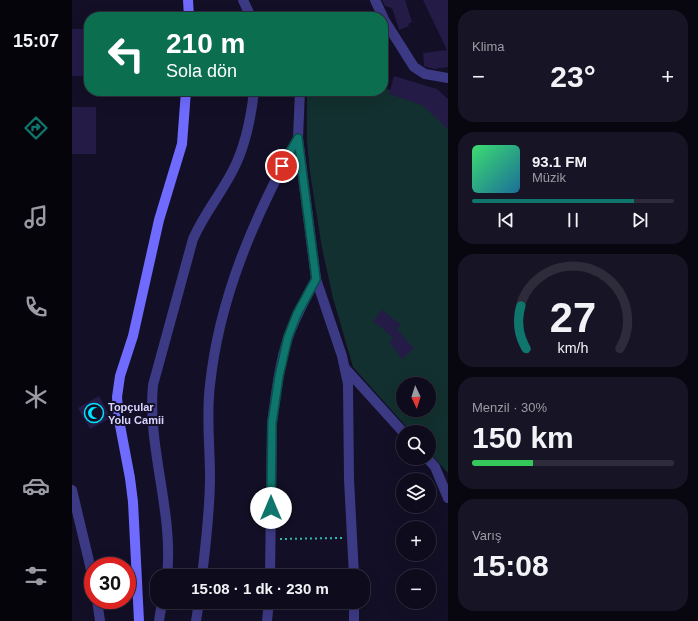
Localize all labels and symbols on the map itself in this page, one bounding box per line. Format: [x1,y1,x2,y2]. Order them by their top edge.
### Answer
pin [265,149,299,183]
north arrow [396,377,436,417]
place label: Topçular Yolu Camii [108,401,164,426]
mosque icon: Topçular Yolu Camii [83,402,105,424]
position arrow [250,487,292,529]
speed limit sign: 30 [84,557,136,609]

